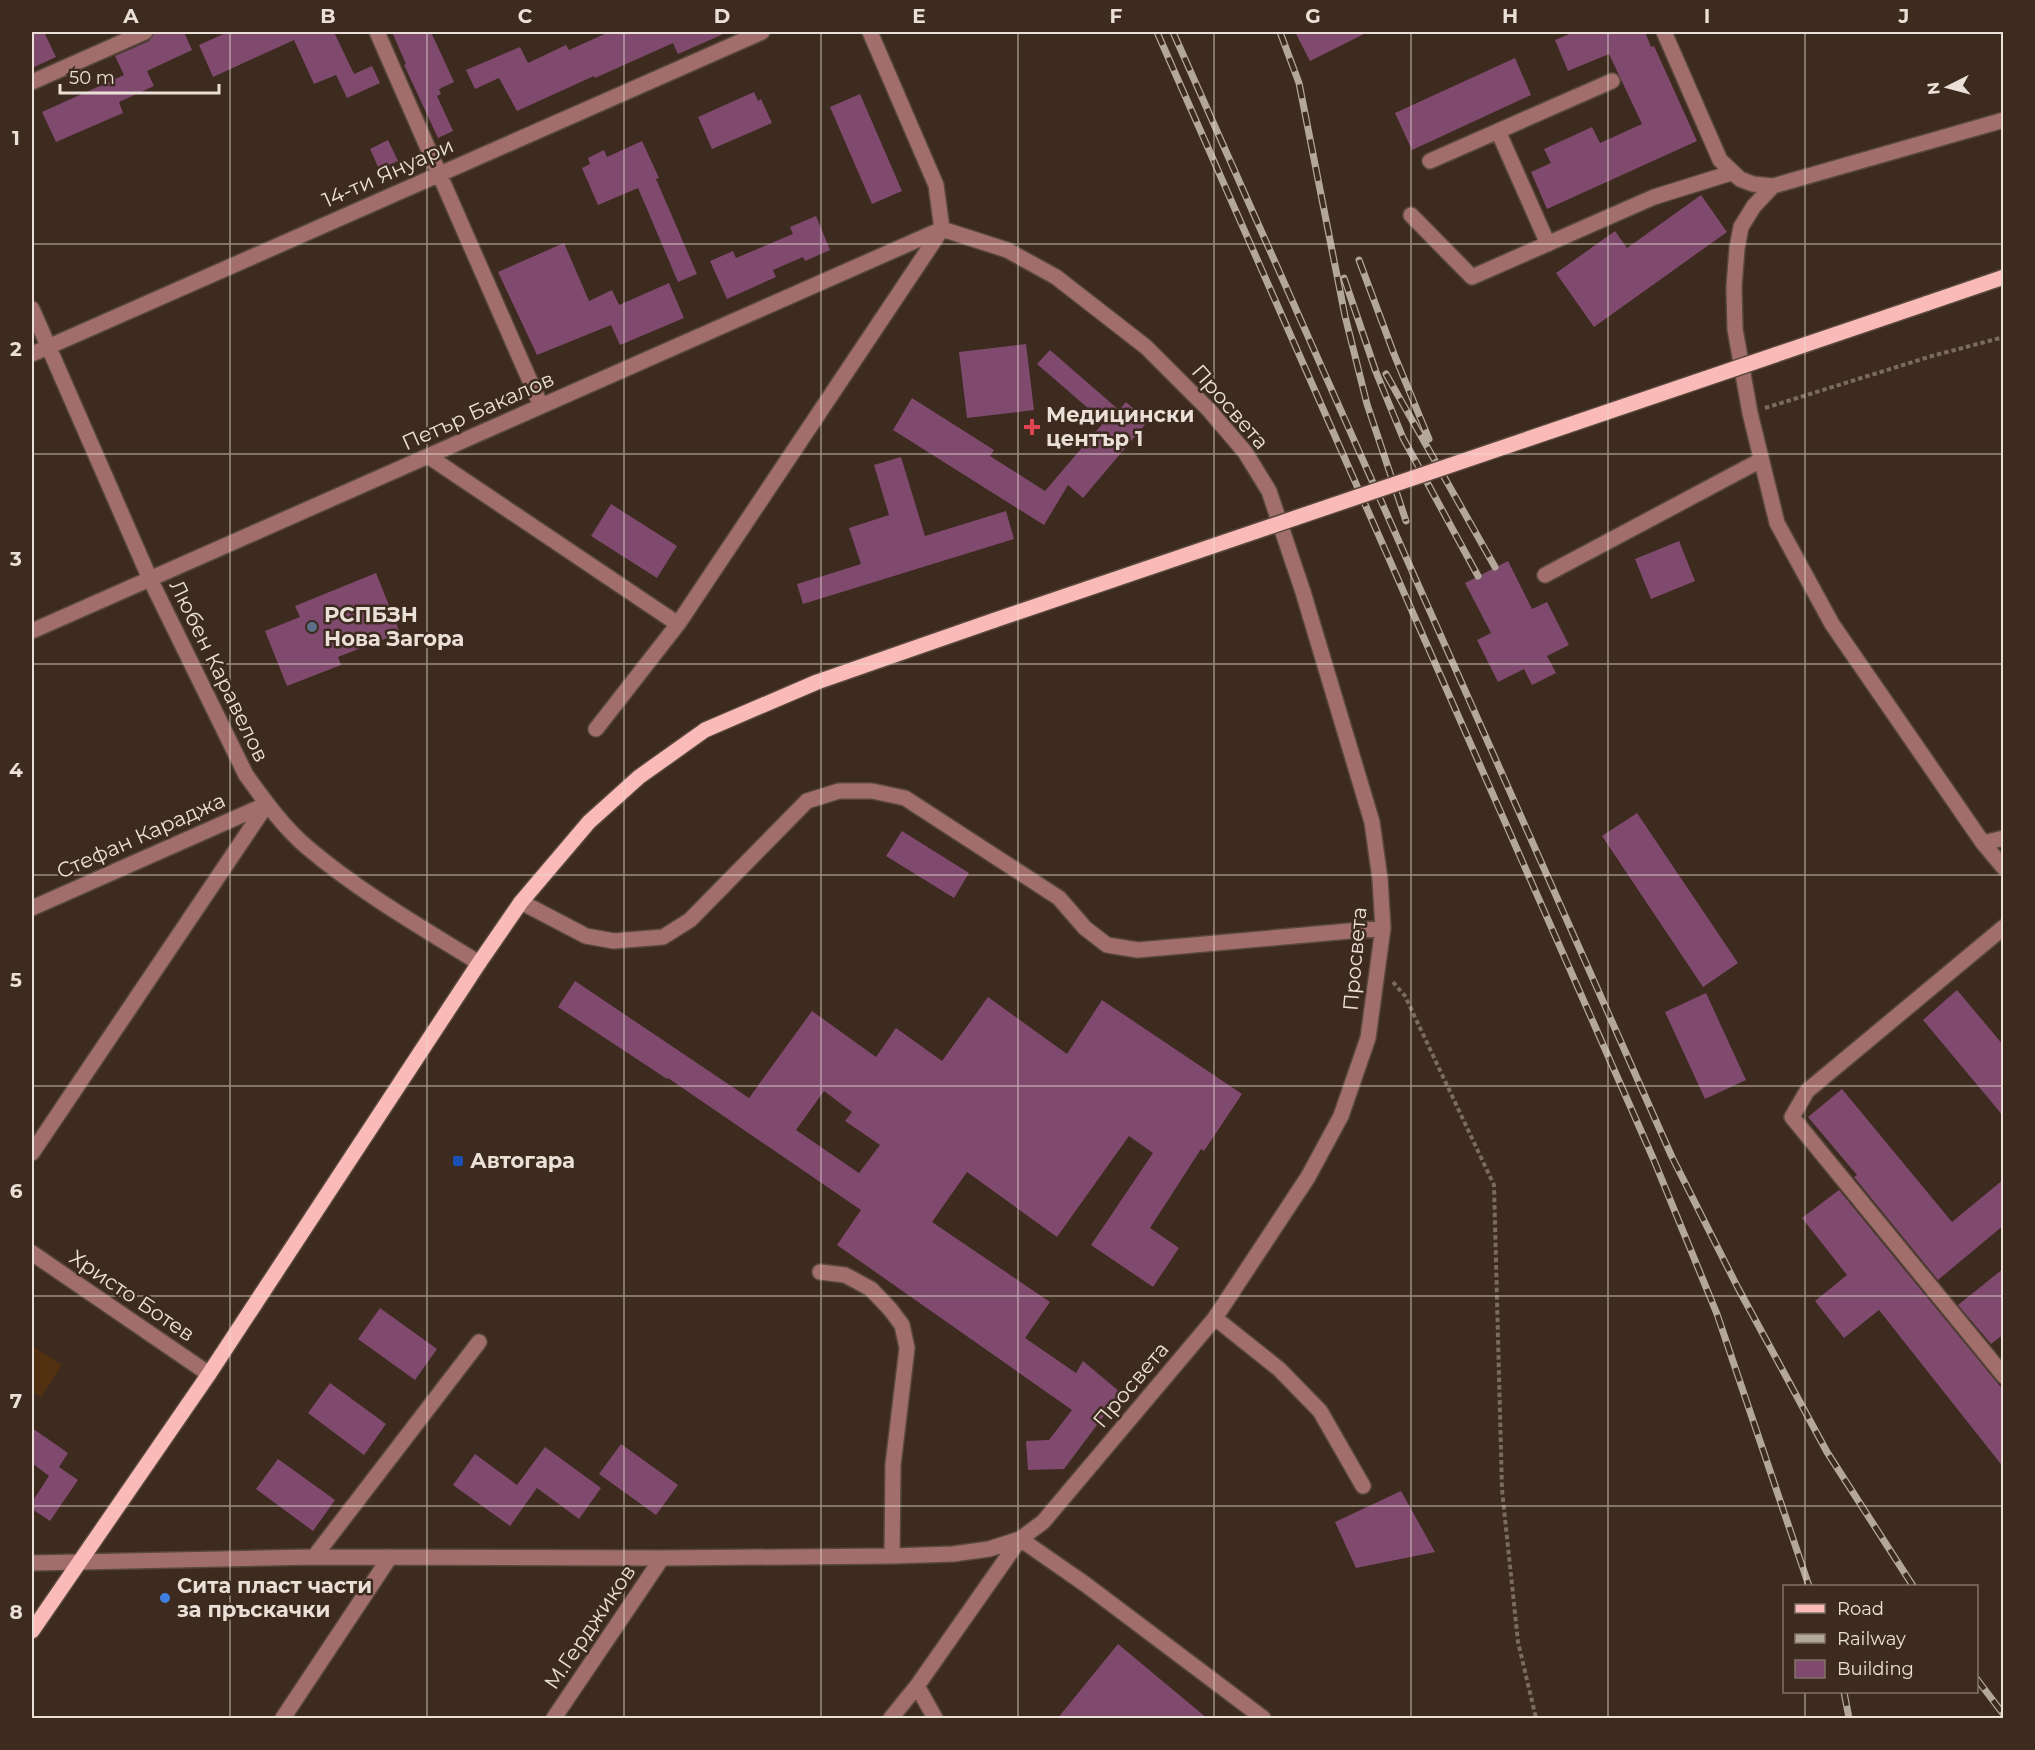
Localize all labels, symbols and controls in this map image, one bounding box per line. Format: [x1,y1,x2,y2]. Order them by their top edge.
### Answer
text: A [122,4,139,28]
text: B [320,4,336,28]
text: C [518,4,533,28]
text: D [714,4,730,28]
text: E [912,4,926,28]
text: F [1110,4,1123,28]
text: G [1305,4,1321,28]
text: H [1502,4,1518,28]
text: I [1704,4,1710,28]
text: J [1898,4,1909,28]
scale bar [60,57,219,95]
north arrow [1918,57,1978,117]
text: 50 m [69,67,115,89]
text: N [1923,81,1944,96]
text: 1 [12,126,20,150]
street label: 14-ти Януари [318,132,457,213]
text: 2 [10,337,22,361]
street label: Просвета [1187,359,1274,454]
street label: Петър Бакалов [398,366,558,455]
place label: Медицински център 1 [1046,402,1194,451]
marker: Медицински център 1 [1023,418,1041,436]
text: 3 [9,547,22,571]
street label: Любен Каравелов [165,576,274,766]
place label: РСПБЗН Нова Загора [324,602,464,651]
marker: РСПБЗН Нова Загора [305,620,319,634]
text: 4 [9,758,23,782]
street label: Стефан Караджа [53,787,229,884]
street label: Просвета [1338,906,1372,1012]
text: 5 [10,968,22,992]
place label: Автогара [470,1148,575,1173]
marker: Автогара [451,1154,465,1168]
text: 6 [10,1179,23,1203]
street label: Христо Ботев [65,1245,200,1347]
street label: Просвета [1088,1337,1174,1433]
text: 7 [10,1389,22,1413]
street label: М.Герджиков [539,1560,640,1694]
place label: Сита пласт части за пръскачки [177,1573,372,1622]
legend [1783,1585,1978,1693]
marker: Сита пласт части за пръскачки [158,1591,172,1605]
text: Road [1837,1598,1884,1620]
text: 8 [9,1600,23,1624]
text: Railway [1837,1628,1906,1650]
text: Building [1837,1658,1914,1680]

